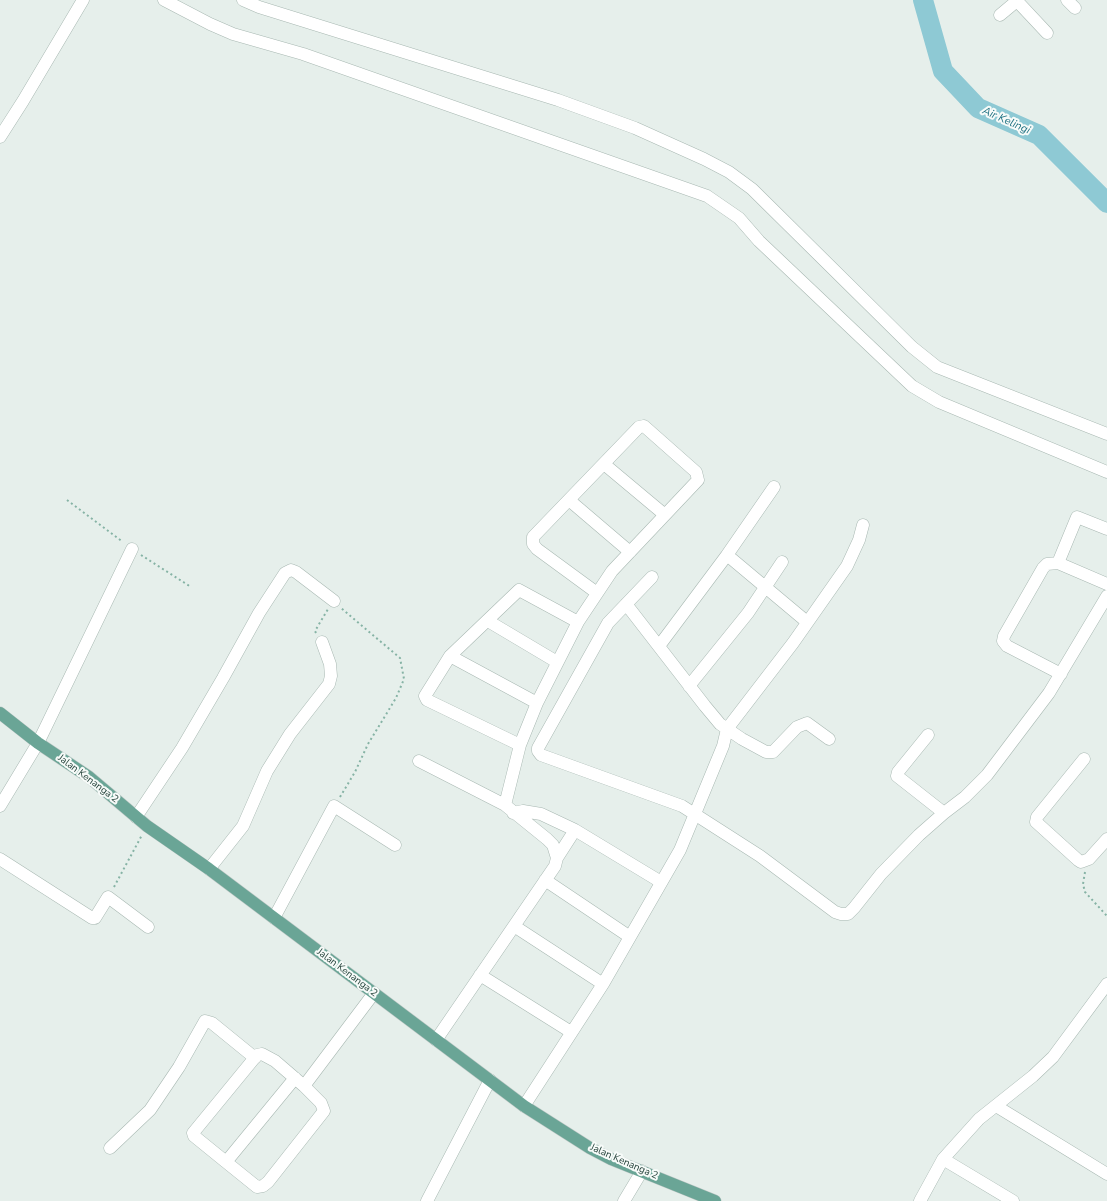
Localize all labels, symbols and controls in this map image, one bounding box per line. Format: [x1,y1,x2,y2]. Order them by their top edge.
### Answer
water label: Air Kelingi [980,105,1032,137]
street label: Jalan Kenanga 2 [55,752,121,806]
street label: Jalan Kenanga 2 [314,946,380,1000]
street label: Jalan Kenanga 2 [588,1142,660,1182]

